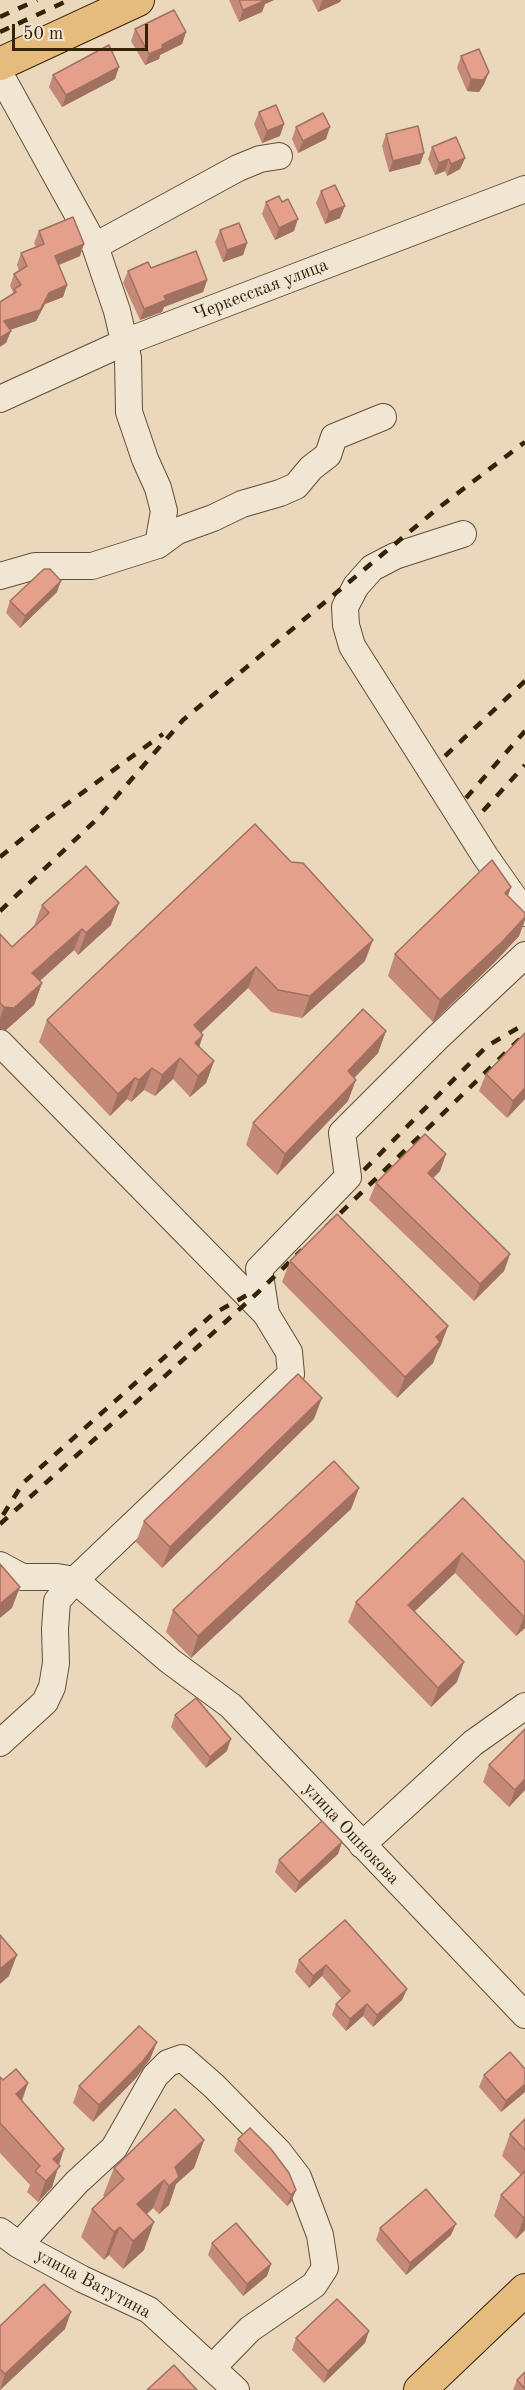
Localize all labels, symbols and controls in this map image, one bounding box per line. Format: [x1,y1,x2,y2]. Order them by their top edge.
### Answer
scale bar [15,12,152,50]
text: 50 m [23,25,63,43]
street label: Черкесская улица [191,254,331,326]
street label: улица Ошнокова [298,1778,404,1890]
street label: улица Ватутина [32,2245,154,2323]

